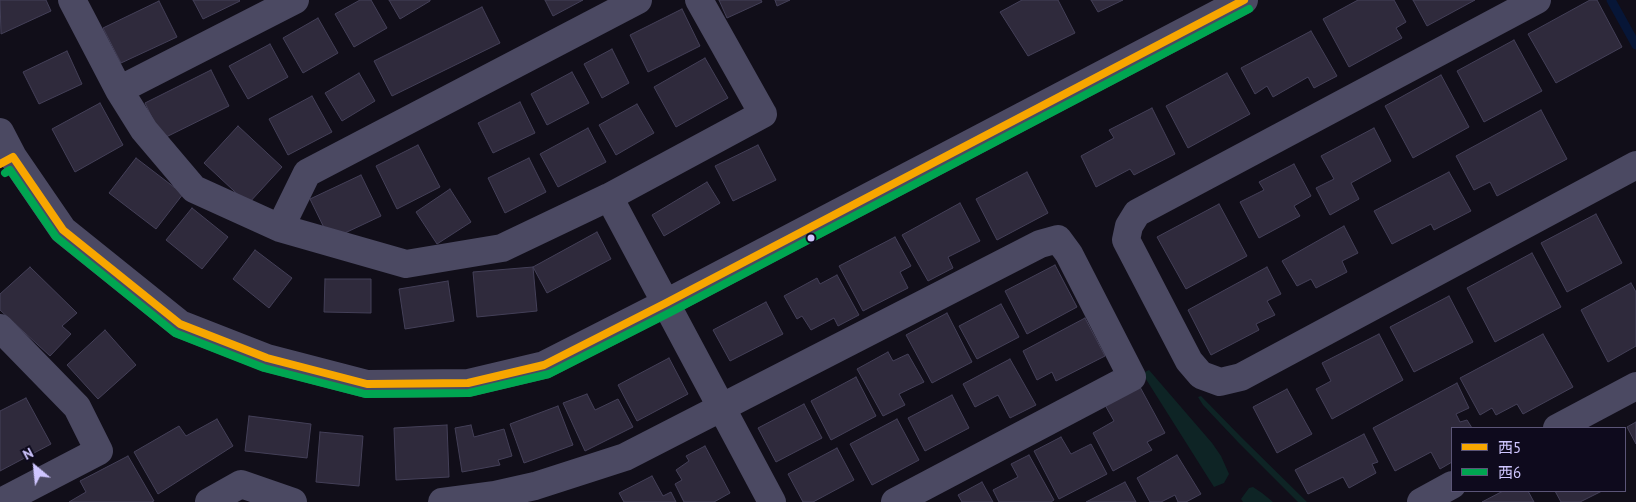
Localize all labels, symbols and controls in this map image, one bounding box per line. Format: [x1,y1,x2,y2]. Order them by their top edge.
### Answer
unlabelled marker [806,233,816,243]
legend [1451,427,1626,492]
text: 西5 [1498,438,1521,457]
north arrow [10,442,60,492]
text: N [20,444,36,464]
text: 西6 [1498,463,1521,482]

